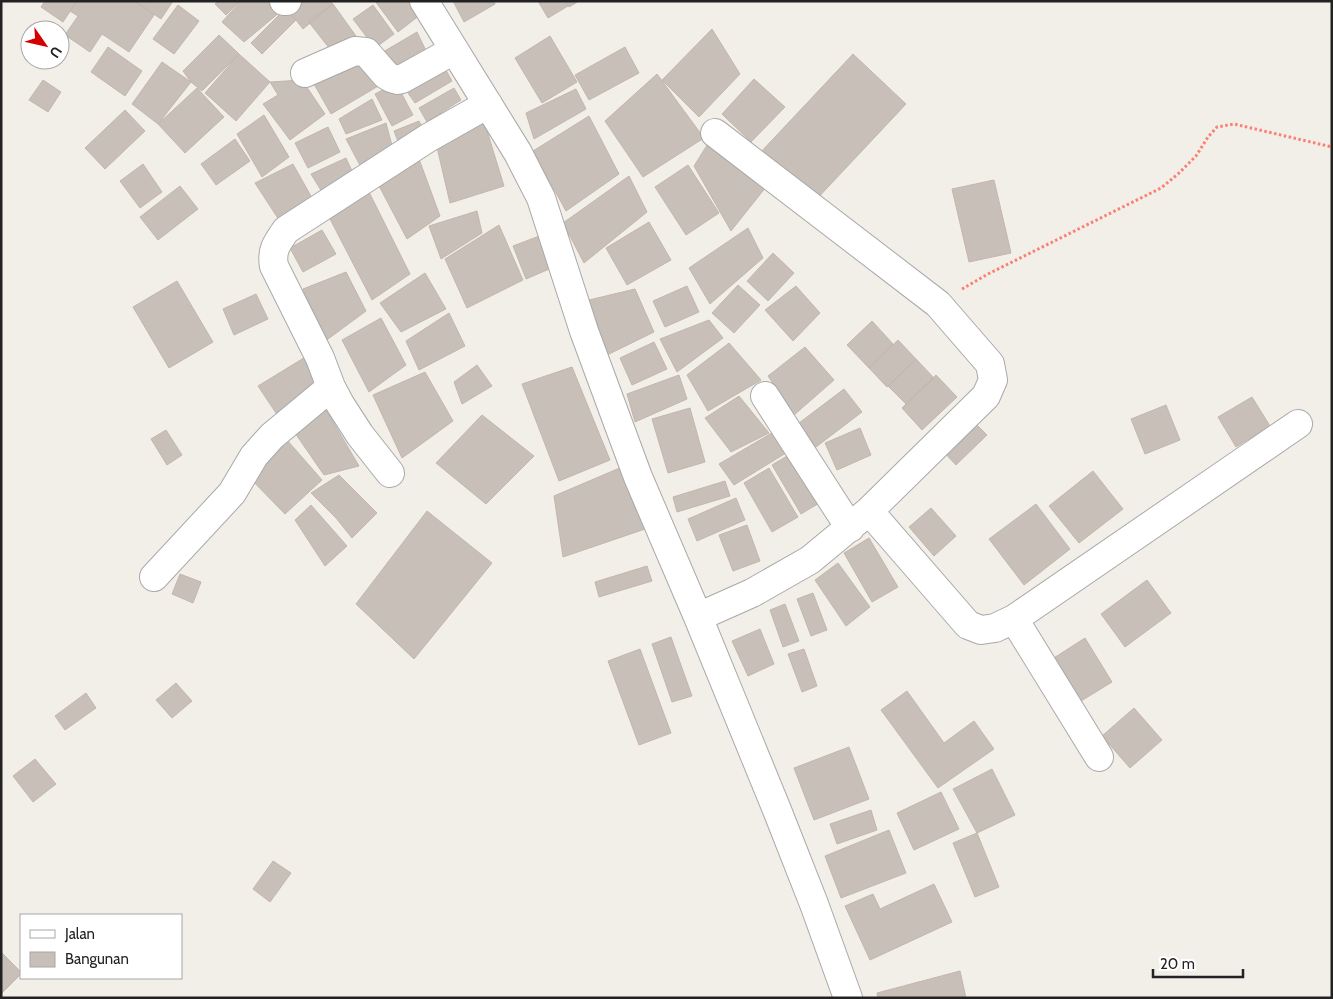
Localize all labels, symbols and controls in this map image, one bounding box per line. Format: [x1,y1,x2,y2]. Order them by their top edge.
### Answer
north arrow [20,20,70,70]
text: U [46,43,66,61]
legend [20,914,182,979]
text: Jalan [64,925,95,943]
scale bar [1153,946,1243,978]
text: Bangunan [65,950,129,968]
text: 20 m [1160,955,1195,973]

